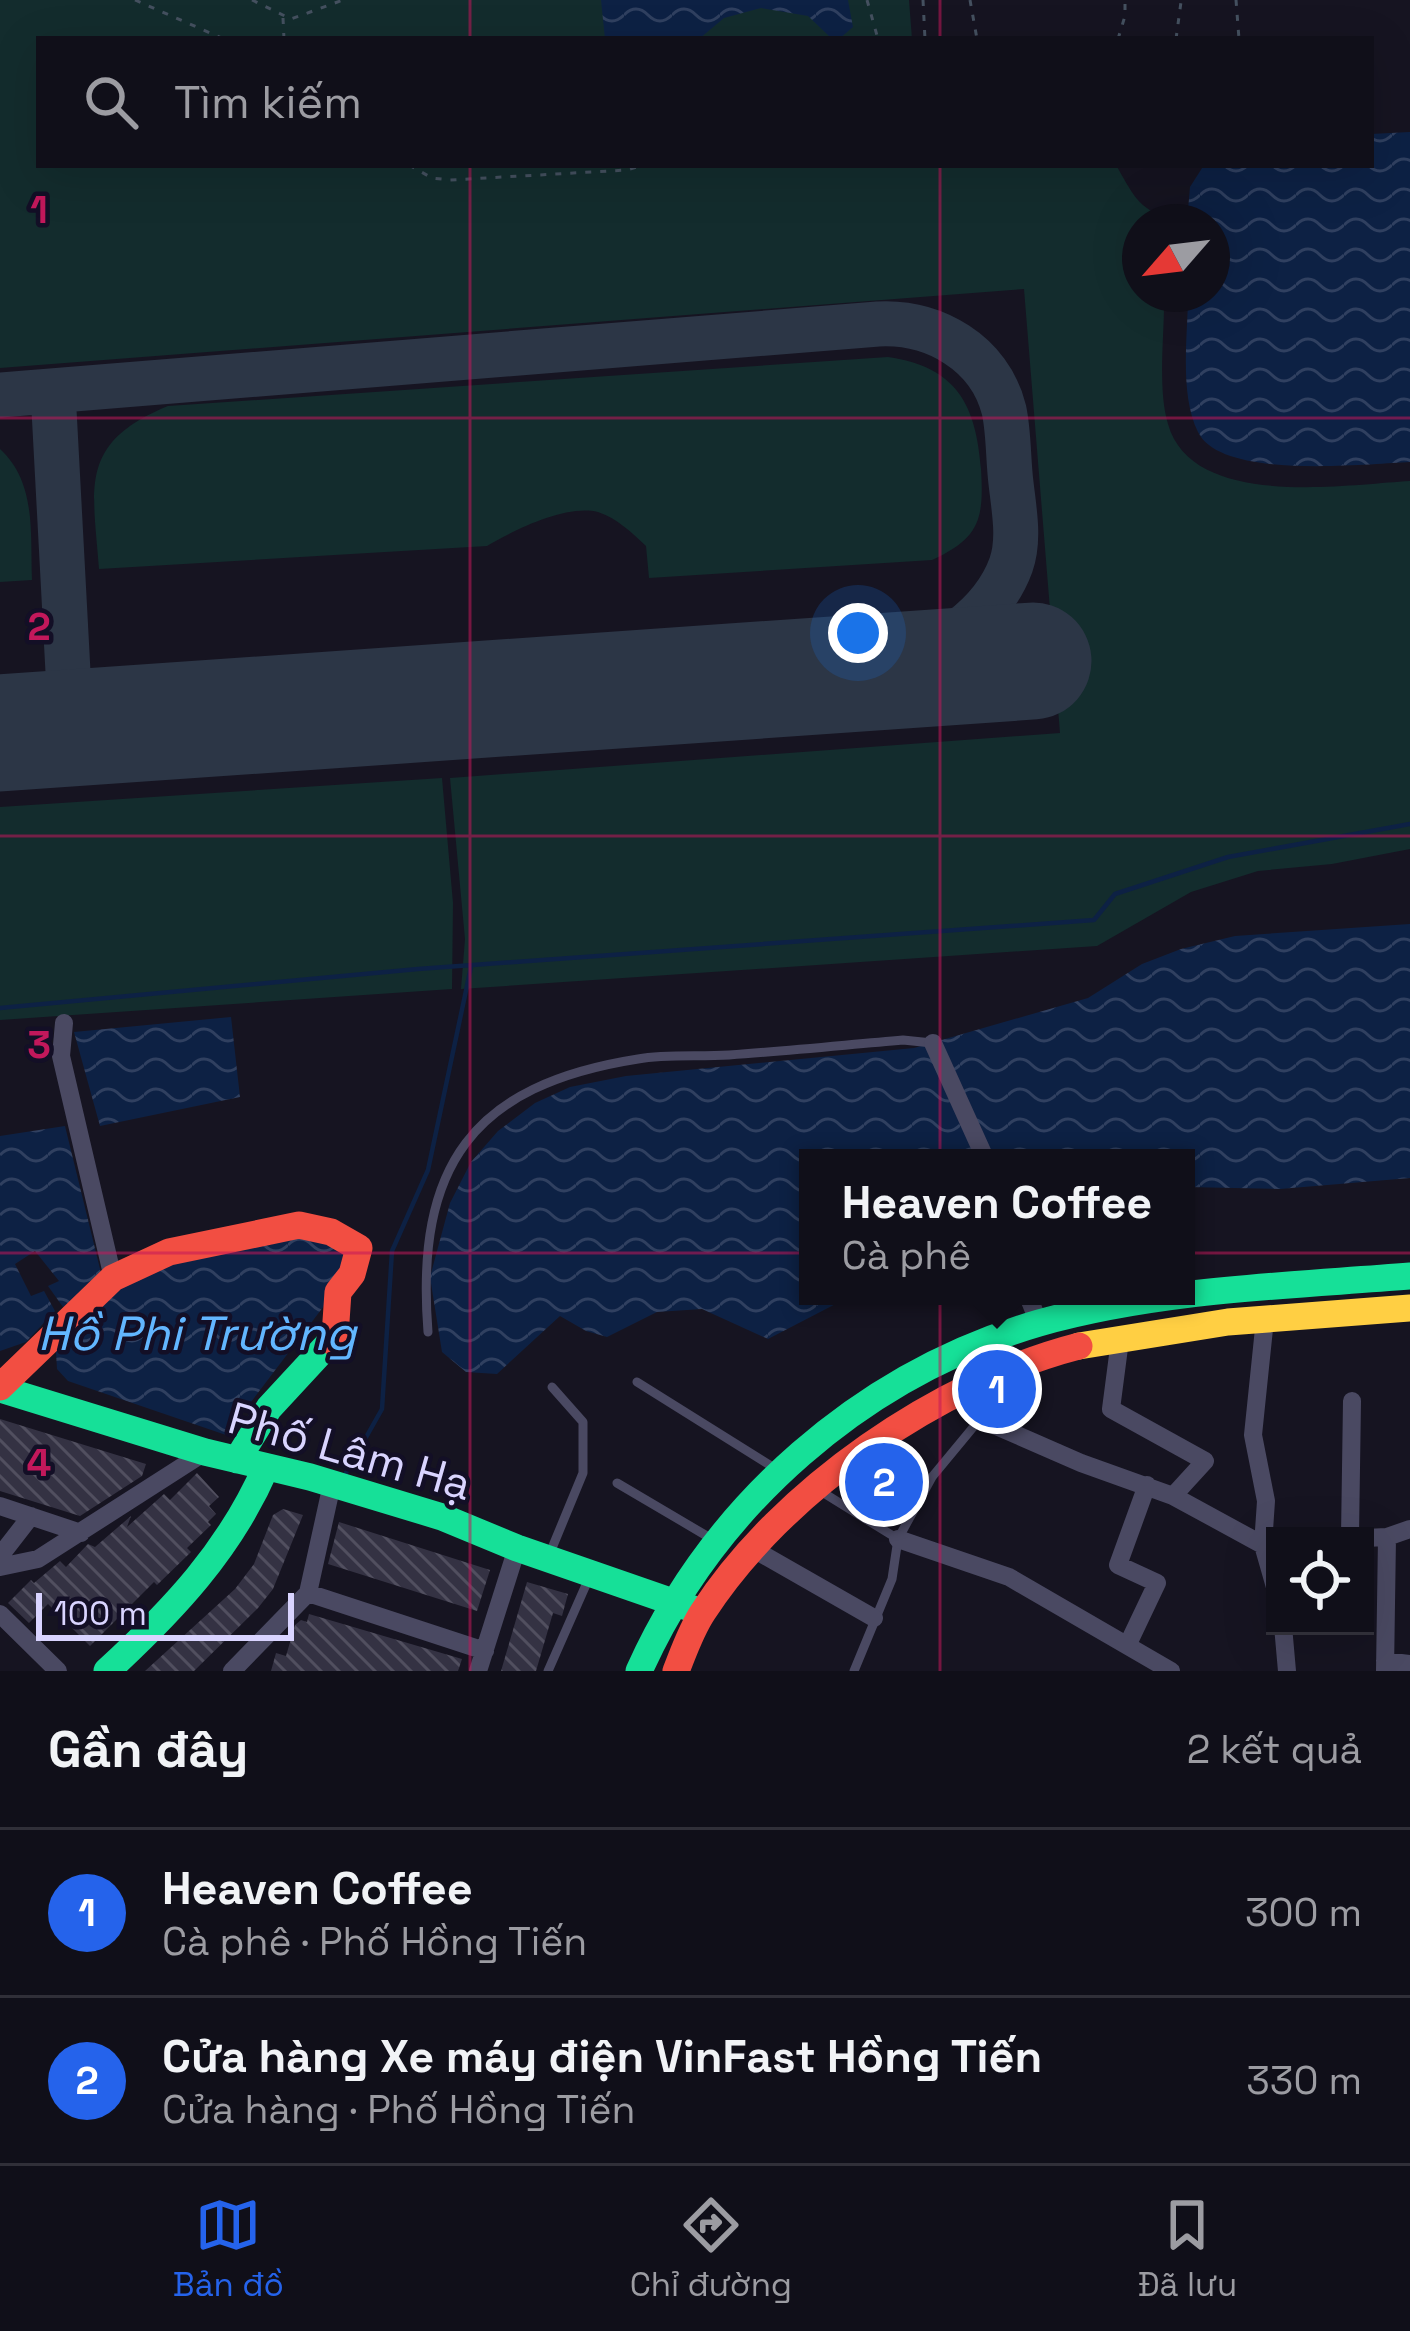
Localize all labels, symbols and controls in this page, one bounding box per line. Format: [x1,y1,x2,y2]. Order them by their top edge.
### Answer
search box [36,36,1374,168]
icon: search [78,69,144,135]
text: Tìm kiếm [174,74,362,131]
text: 1 [30,185,48,234]
north arrow [1122,204,1230,312]
text: 2 [27,602,51,651]
your location [828,603,888,663]
text: 3 [27,1020,51,1069]
popup [799,1149,1195,1305]
text: Heaven Coffee [842,1174,1152,1231]
text: Cà phê [842,1231,971,1280]
water label: Hồ Phi Trường [38,1303,358,1364]
pin: 1 [958,1344,1036,1434]
street label: Phố Lâm Hạ [222,1389,478,1513]
pin: 2 [845,1437,923,1527]
text: 4 [27,1438,51,1487]
map controls [1266,1527,1374,1635]
button: locate [1266,1527,1374,1635]
scale bar [36,1587,294,1640]
text: 100 m [54,1593,147,1635]
text: Gần đây [48,1717,248,1782]
text: 2 kết quả [1187,1725,1362,1774]
text: Heaven Coffee [162,1860,473,1917]
text: 1 [78,1888,96,1937]
text: 300 m [1245,1888,1362,1937]
text: Cà phê · Phố Hồng Tiến [162,1917,587,1966]
text: Cửa hàng Xe máy điện VinFast Hồng Tiến [162,2028,1042,2085]
text: 2 [75,2056,99,2105]
text: 330 m [1246,2056,1362,2105]
text: Cửa hàng · Phố Hồng Tiến [162,2085,635,2134]
tab: Bản đồ [173,2192,284,2306]
tab: Chỉ đường [630,2192,792,2306]
tab: Đã lưu [1138,2192,1237,2306]

